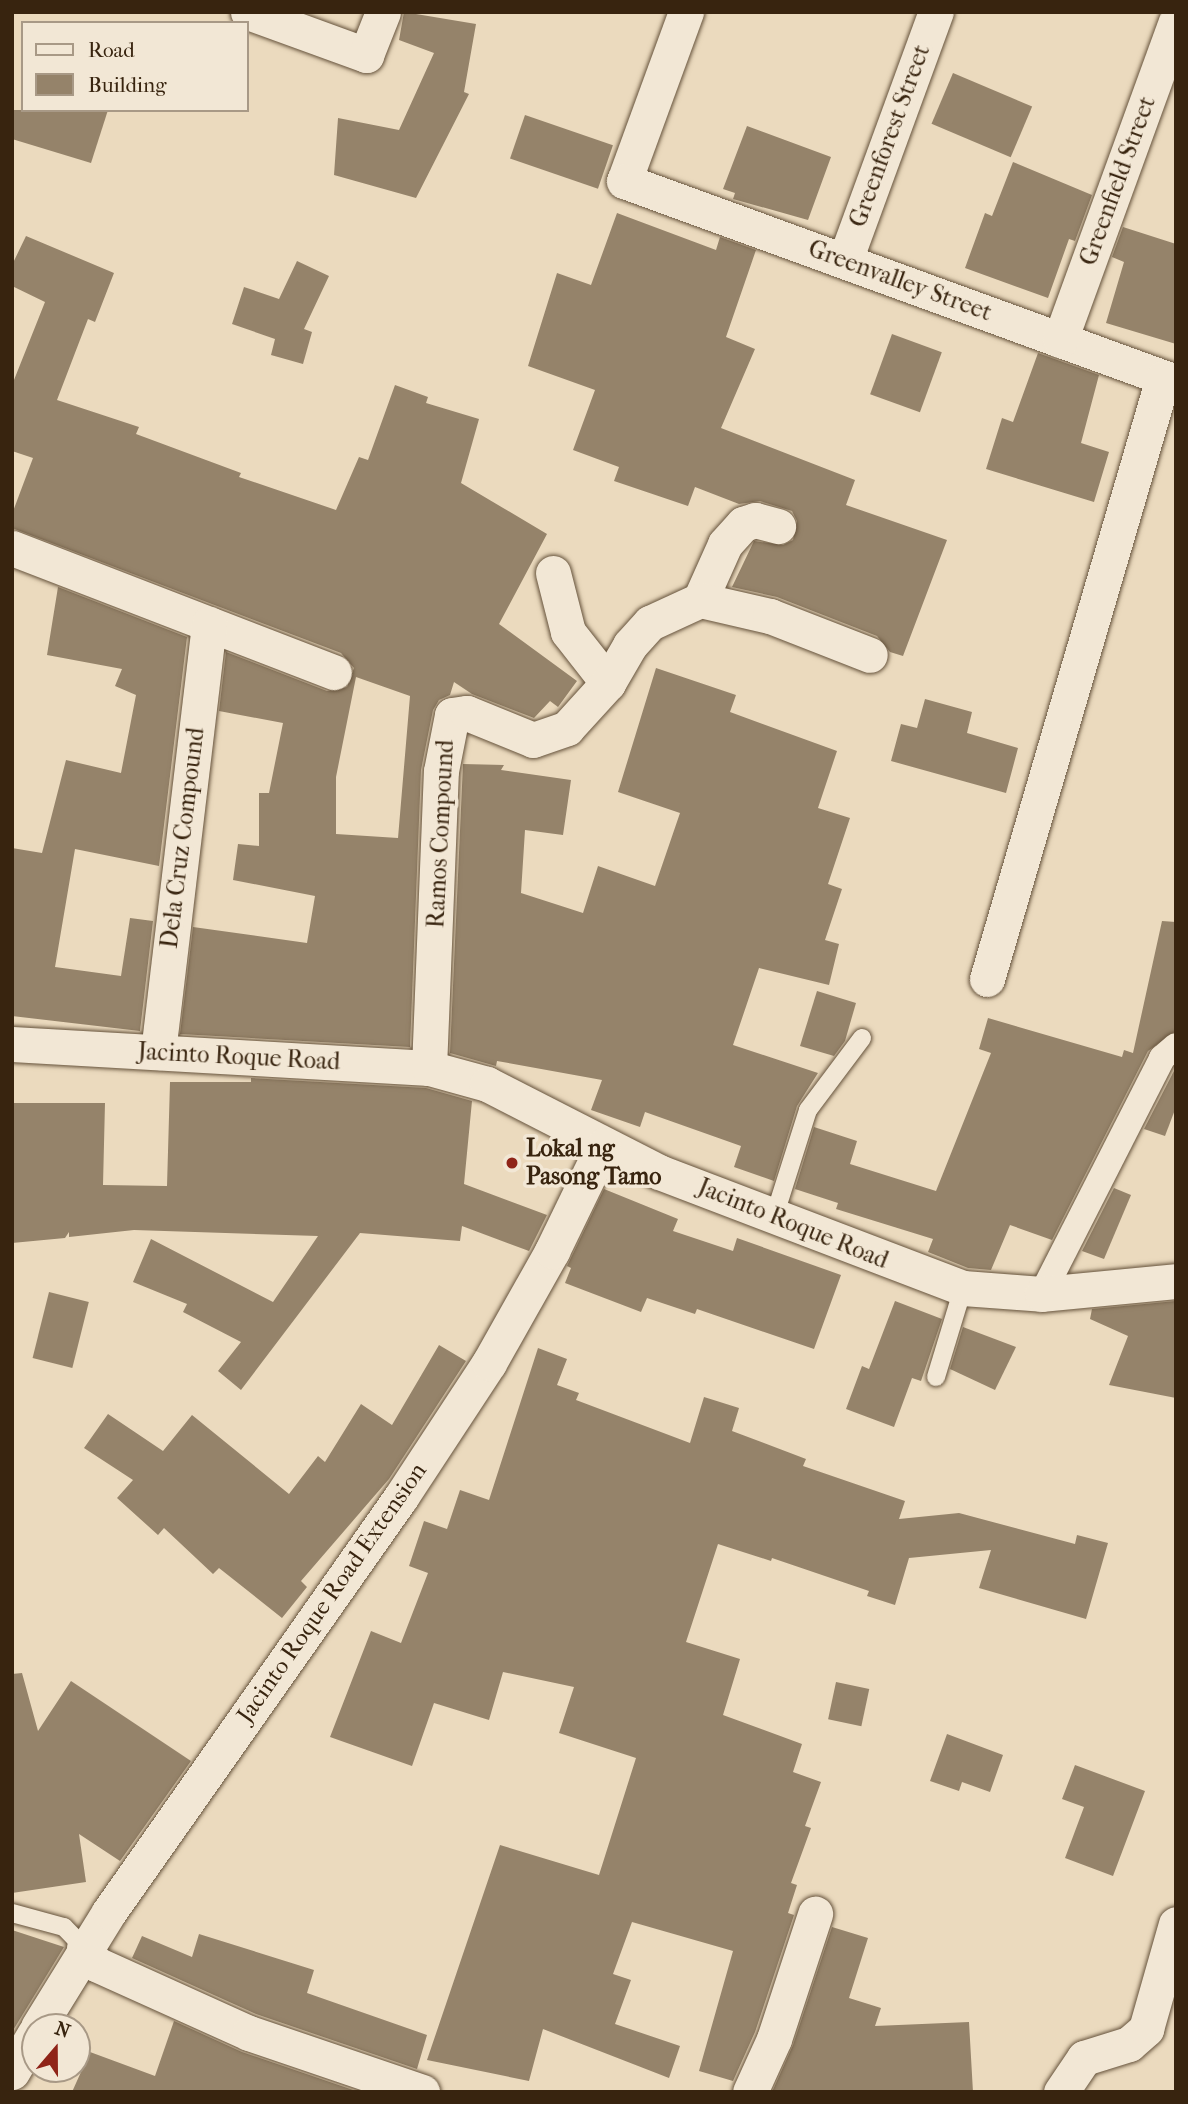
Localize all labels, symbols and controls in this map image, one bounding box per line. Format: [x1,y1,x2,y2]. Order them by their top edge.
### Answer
legend [21,21,248,112]
text: Road [88,38,135,62]
street label: Greenforest Street [844,41,936,231]
text: Building [88,73,166,97]
street label: Greenfield Street [1074,92,1162,270]
street label: Greenvalley Street [804,234,996,328]
street label: Dela Cruz Compound [155,726,211,950]
street label: Ramos Compound [422,739,460,929]
street label: Jacinto Roque Road [137,1037,341,1077]
place label: Lokal ng Pasong Tamo [526,1135,661,1191]
marker: Lokal ng Pasong Tamo [504,1155,520,1171]
street label: Jacinto Roque Road [694,1173,892,1275]
street label: Jacinto Roque Road Extension [231,1457,433,1729]
north arrow [21,2013,91,2083]
text: N [52,2017,73,2043]

